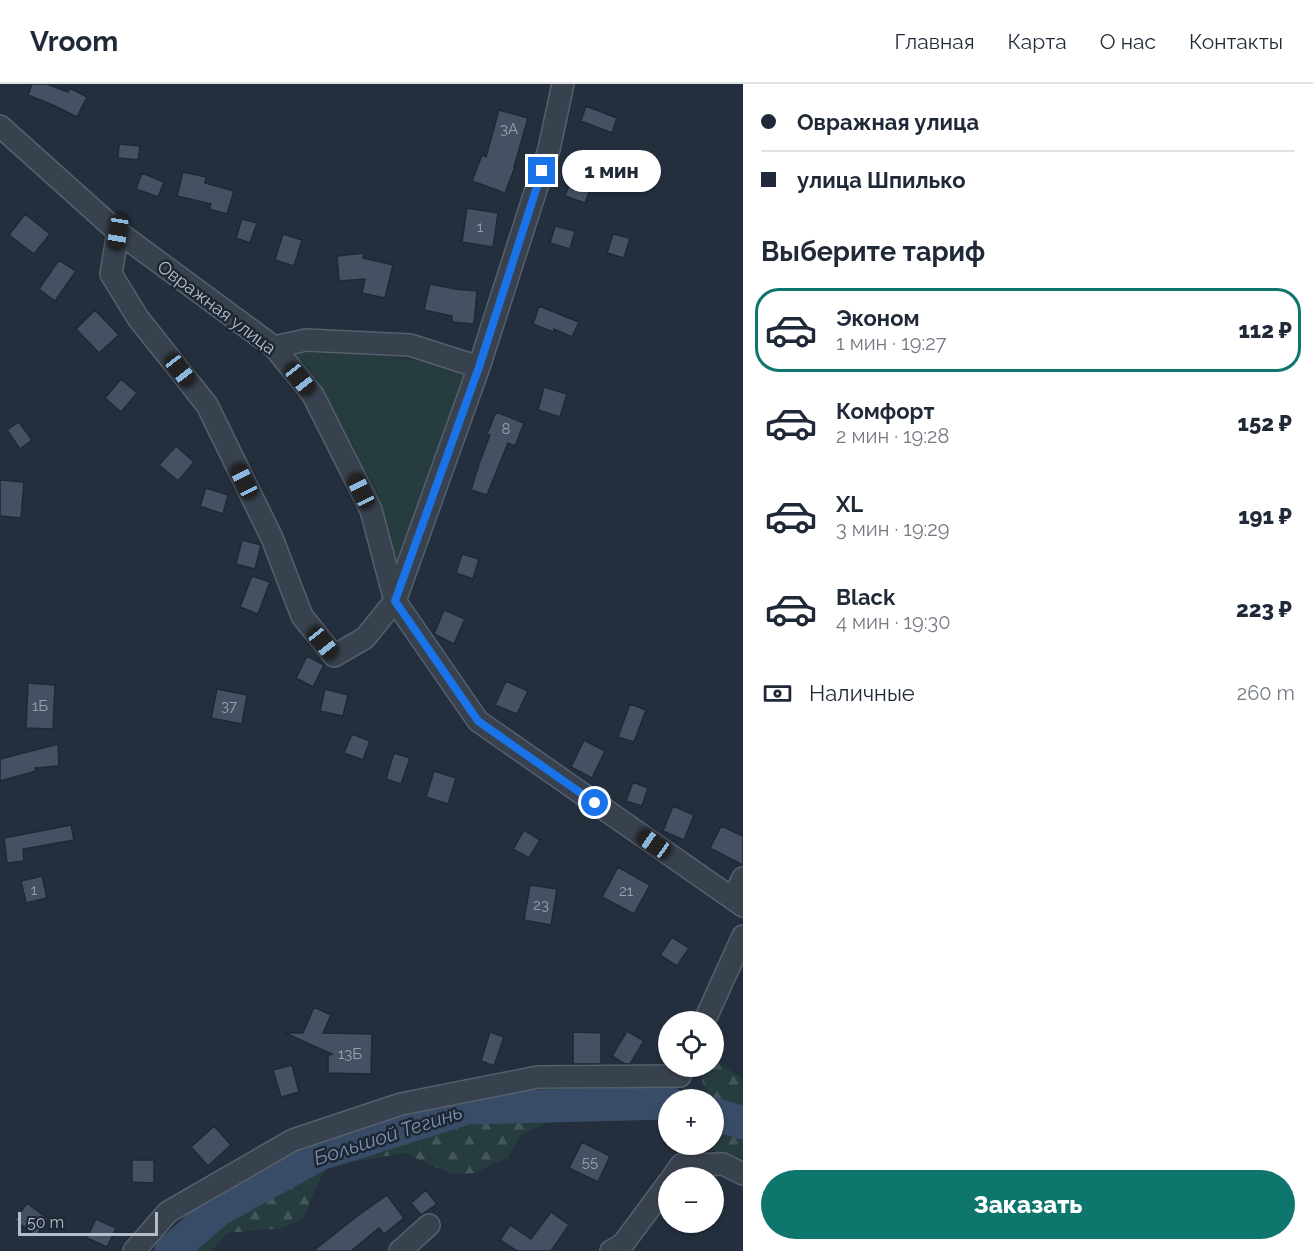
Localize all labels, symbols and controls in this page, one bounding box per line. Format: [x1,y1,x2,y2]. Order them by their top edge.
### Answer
text: Vroom [30,25,118,58]
text: Главная [895,29,975,54]
text: Карта [1008,29,1067,54]
text: О нас [1100,29,1156,54]
text: Контакты [1189,29,1283,54]
text: Овражная улица [797,109,979,135]
house number: 3А [500,120,518,138]
callout: 1 мин [563,150,662,192]
route end [528,157,555,184]
text: 1 мин [584,159,639,183]
text: улица Шпилько [797,167,966,193]
car [106,213,130,251]
house number: 1 [477,218,484,236]
text: Выберите тариф [761,236,985,267]
street label: Овражная улица [154,256,280,358]
icon: car [764,303,818,357]
text: Эконом [836,305,920,331]
text: 112 ₽ [1238,317,1292,343]
text: 1 мин · 19:27 [836,331,946,355]
car [162,350,198,390]
car [282,359,318,399]
icon: car [764,396,818,450]
text: Комфорт [836,398,934,424]
text: 152 ₽ [1238,410,1292,436]
house number: 8 [502,420,511,438]
text: 2 мин · 19:28 [836,424,949,448]
car [228,461,260,501]
car [345,471,377,511]
icon: car [764,489,818,543]
text: XL [836,491,863,517]
text: 191 ₽ [1238,503,1292,529]
text: 3 мин · 19:29 [836,517,950,541]
icon: car [764,582,818,636]
text: Black [836,584,895,610]
text: 223 ₽ [1236,596,1292,622]
text: 4 мин · 19:30 [836,610,951,634]
car [305,623,341,663]
icon: cash [761,677,794,710]
text: Наличные [809,680,915,706]
text: 260 m [1237,681,1295,705]
house number: 1Б [32,697,48,715]
house number: 37 [221,697,237,715]
route start [581,789,608,816]
car [634,826,674,862]
house number: 1 [31,881,38,899]
house number: 21 [619,882,634,900]
house number: 23 [533,896,549,914]
map controls [658,1011,724,1233]
button: locate [658,1011,724,1077]
house number: 13Б [338,1045,362,1063]
button: + [658,1089,724,1155]
water label: Большой Тегинь [311,1100,465,1170]
house number: 55 [582,1153,598,1171]
button: − [658,1167,724,1233]
button: Заказать [761,1170,1295,1239]
scale bar [18,1209,158,1236]
text: 50 m [27,1213,64,1232]

